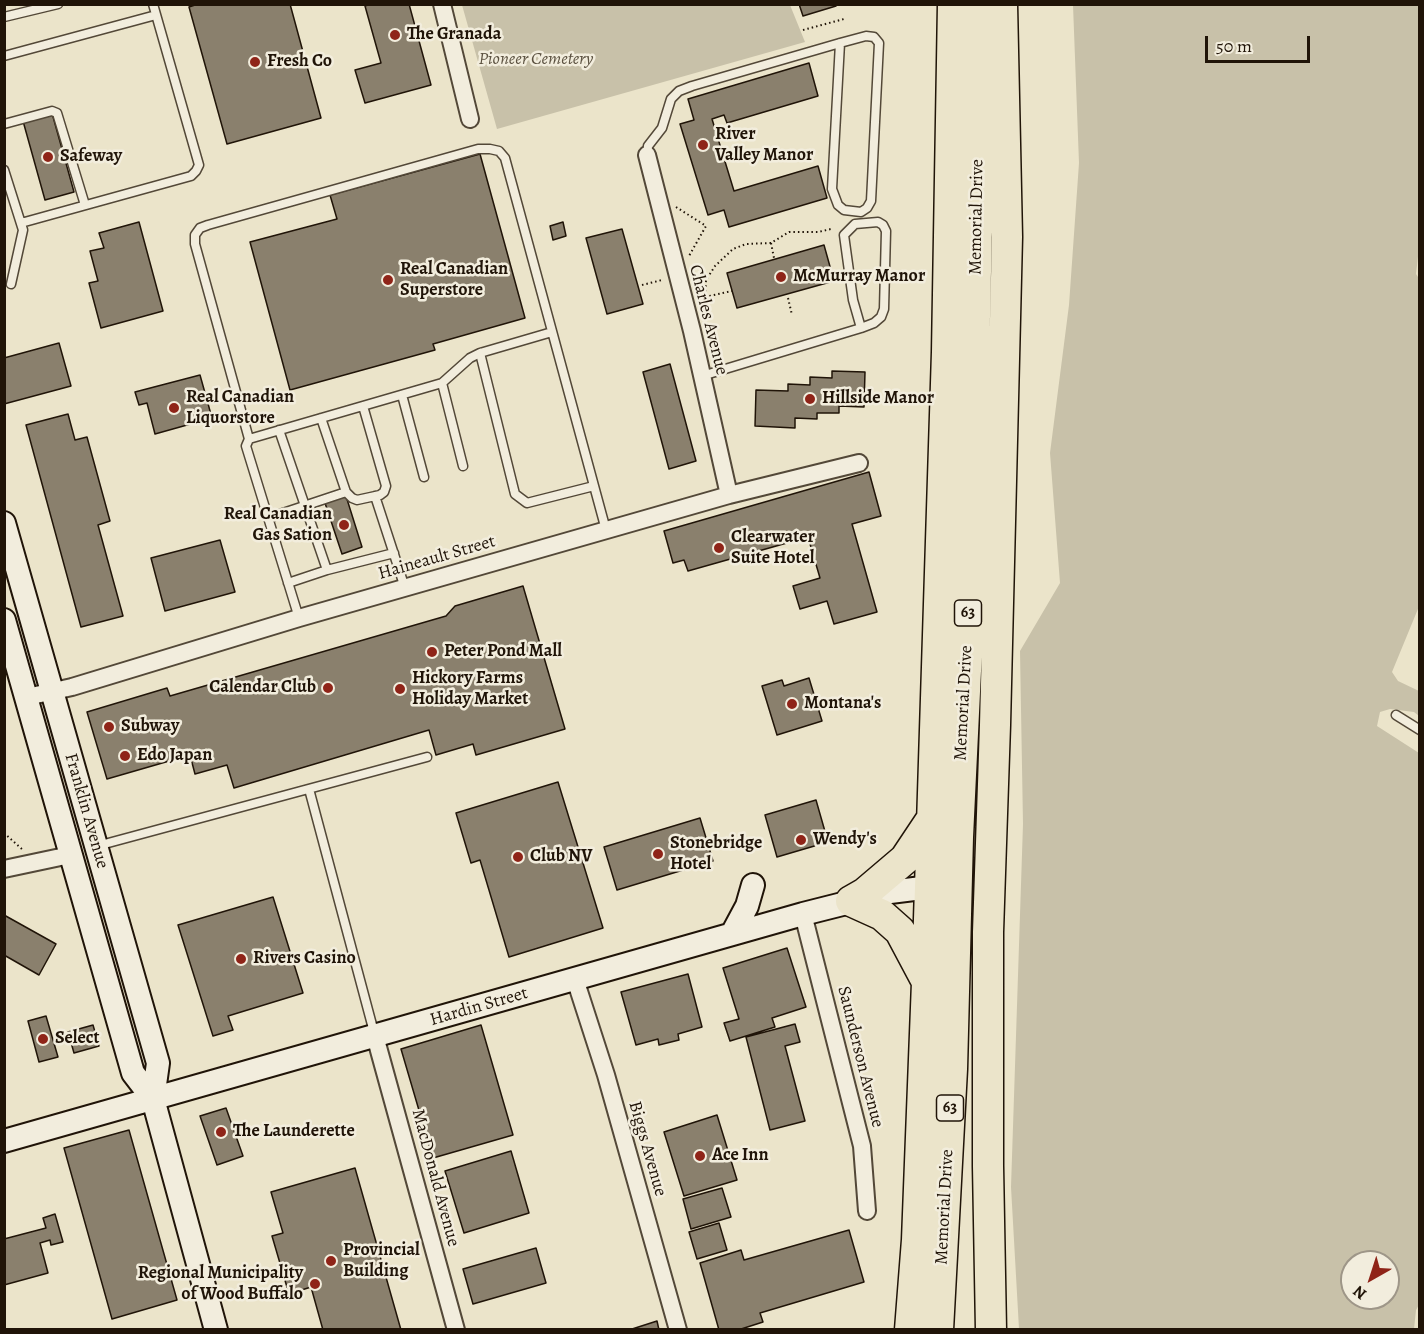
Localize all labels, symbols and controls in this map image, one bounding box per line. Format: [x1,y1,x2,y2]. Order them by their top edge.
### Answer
place label: The Granada [407,24,501,46]
scale bar [1208,24,1313,62]
marker: The Granada [388,28,402,42]
text: 50 m [1216,34,1252,58]
park label: Pioneer Cemetery [479,49,593,71]
place label: Fresh Co [267,51,332,73]
marker: Fresh Co [248,55,262,69]
place label: River Valley Manor [715,124,813,166]
marker: River Valley Manor [696,138,710,152]
place label: Safeway [60,146,122,168]
marker: Safeway [41,150,55,164]
street label: Memorial Drive [965,159,989,275]
place label: Real Canadian Superstore [400,259,508,302]
street label: Charles Avenue [684,263,732,377]
place label: McMurray Manor [793,266,925,288]
marker: McMurray Manor [774,270,788,284]
marker: Real Canadian Superstore [381,273,395,287]
place label: Real Canadian Liquorstore [186,387,294,430]
place label: Hillside Manor [822,388,934,410]
marker: Hillside Manor [803,392,817,406]
marker: Real Canadian Liquorstore [167,401,181,415]
place label: Real Canadian Gas Sation [224,504,332,546]
marker: Real Canadian Gas Sation [337,518,351,532]
place label: Clearwater Suite Hotel [731,527,815,570]
street label: Haineault Street [376,531,498,585]
marker: Clearwater Suite Hotel [712,541,726,555]
road number: 63 [954,600,982,626]
place label: Peter Pond Mall [444,641,562,663]
marker: Peter Pond Mall [425,645,439,659]
street label: Memorial Drive [950,645,978,761]
place label: Hickory Farms Holiday Market [412,668,528,710]
place label: Calendar Club [209,677,316,699]
marker: Calendar Club [321,681,335,695]
marker: Hickory Farms Holiday Market [393,682,407,696]
place label: Montana's [804,693,881,715]
marker: Montana's [785,697,799,711]
place label: Subway [121,716,179,738]
marker: Subway [102,720,116,734]
place label: Edo Japan [137,745,212,767]
marker: Edo Japan [118,749,132,763]
street label: Franklin Avenue [59,751,113,871]
place label: Wendy's [813,829,877,851]
place label: Stonebridge Hotel [670,833,762,876]
marker: Wendy's [794,833,808,847]
place label: Club NV [530,846,592,868]
marker: Stonebridge Hotel [651,847,665,861]
marker: Club NV [511,850,525,864]
place label: Rivers Casino [253,948,356,970]
marker: Rivers Casino [234,952,248,966]
street label: Hardin Street [428,983,530,1031]
street label: Saunderson Avenue [832,984,888,1130]
place label: Select [55,1028,99,1050]
marker: Select [36,1032,50,1046]
road number: 63 [936,1095,964,1121]
street label: Biggs Avenue [623,1099,671,1199]
street label: MacDonald Avenue [406,1107,464,1249]
place label: The Launderette [233,1121,355,1143]
marker: The Launderette [214,1125,228,1139]
place label: Ace Inn [712,1145,769,1167]
marker: Ace Inn [693,1149,707,1163]
street label: Memorial Drive [931,1149,959,1265]
place label: Provincial Building [343,1240,420,1282]
north arrow [1340,1250,1400,1310]
marker: Provincial Building [324,1254,338,1268]
place label: Regional Municipality of Wood Buffalo [138,1263,303,1306]
marker: Regional Municipality of Wood Buffalo [308,1277,322,1291]
text: N [1348,1280,1371,1305]

